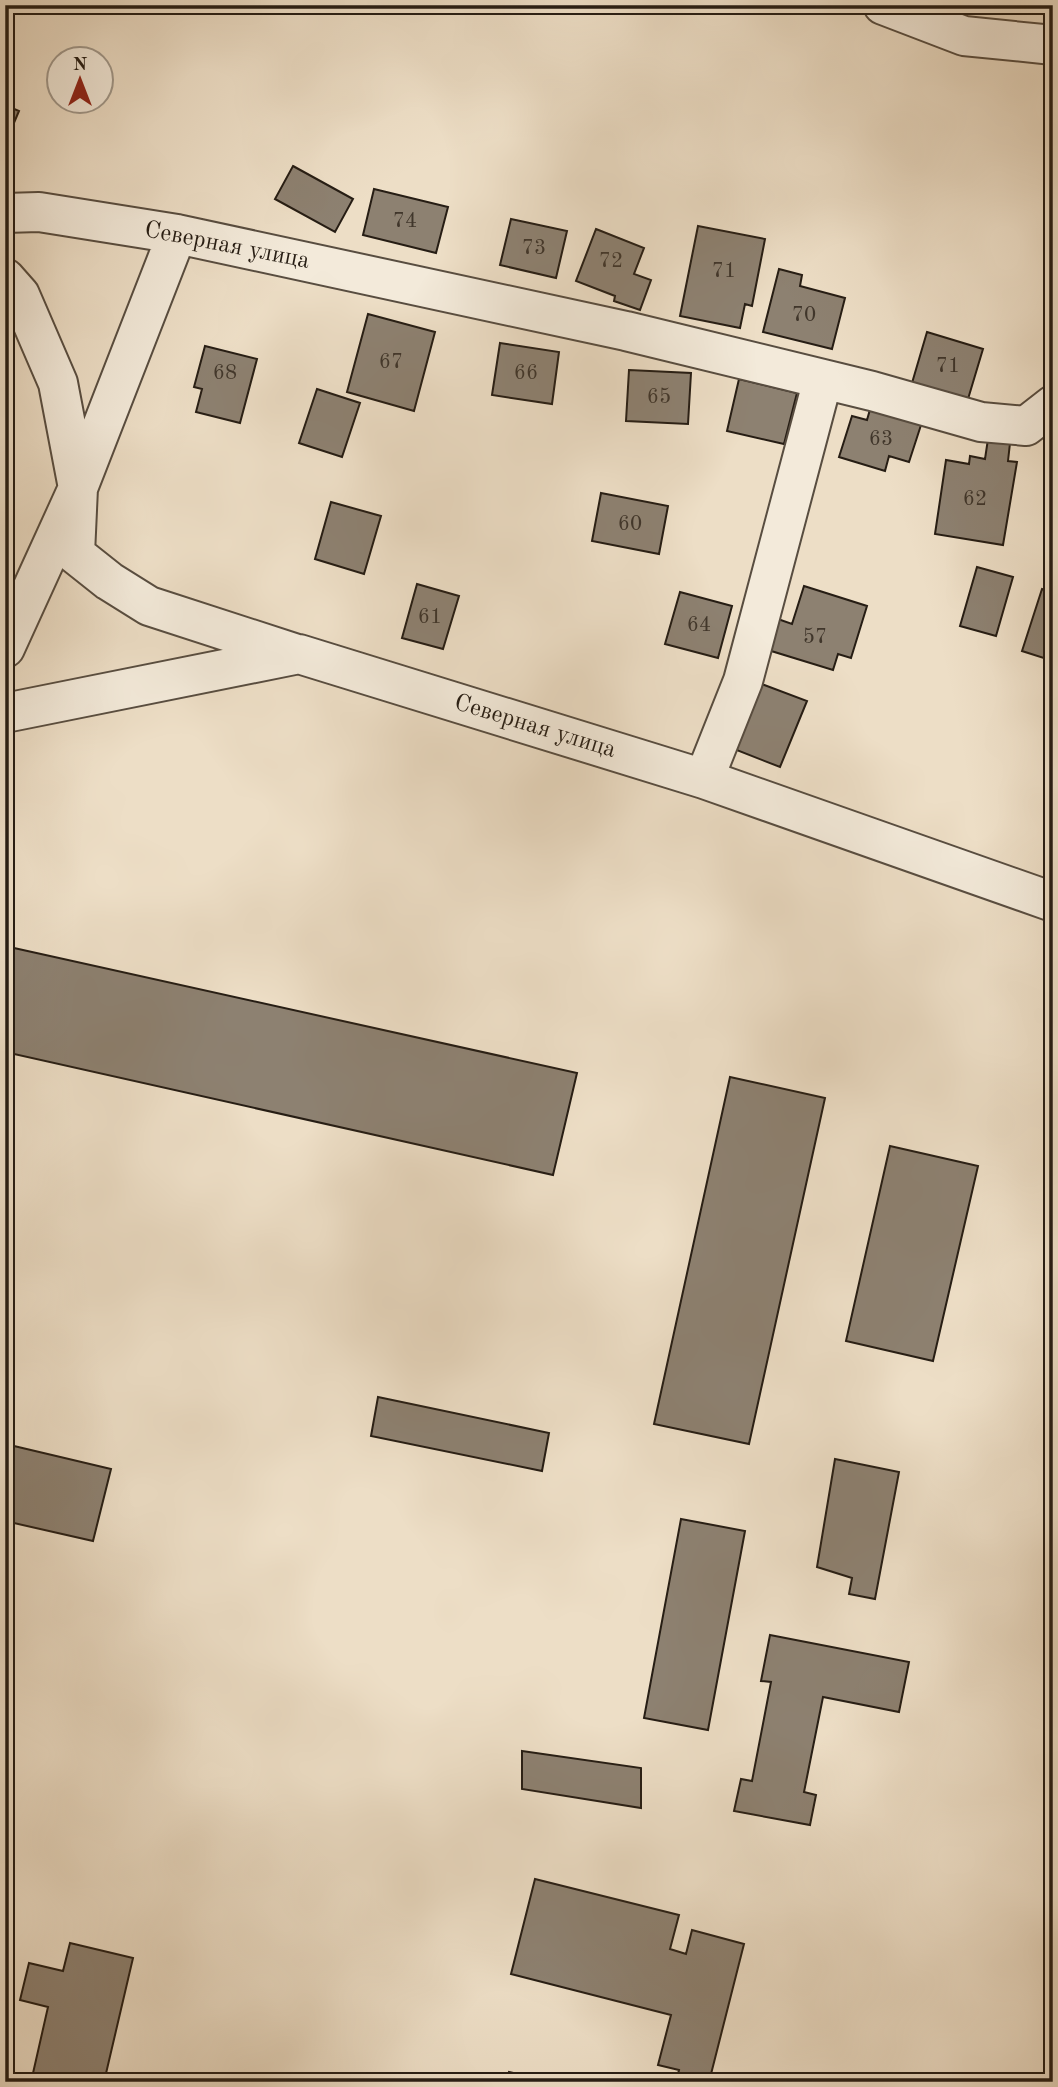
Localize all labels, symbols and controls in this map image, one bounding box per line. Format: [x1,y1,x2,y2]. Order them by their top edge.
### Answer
north arrow [46,46,116,116]
text: N [73,56,88,75]
house number: 74 [393,211,417,232]
street label: Северная улица [142,218,312,274]
house number: 73 [522,238,546,259]
house number: 72 [599,251,623,272]
house number: 71 [712,261,736,282]
house number: 70 [792,305,816,326]
house number: 67 [379,352,403,373]
house number: 71 [936,356,960,377]
house number: 68 [213,363,237,384]
house number: 66 [514,363,538,384]
house number: 65 [647,387,671,408]
house number: 63 [869,429,893,450]
house number: 62 [963,489,987,510]
house number: 60 [618,514,642,535]
house number: 61 [418,607,442,628]
house number: 64 [687,615,711,636]
house number: 57 [803,627,827,648]
street label: Северная улица [451,691,619,763]

